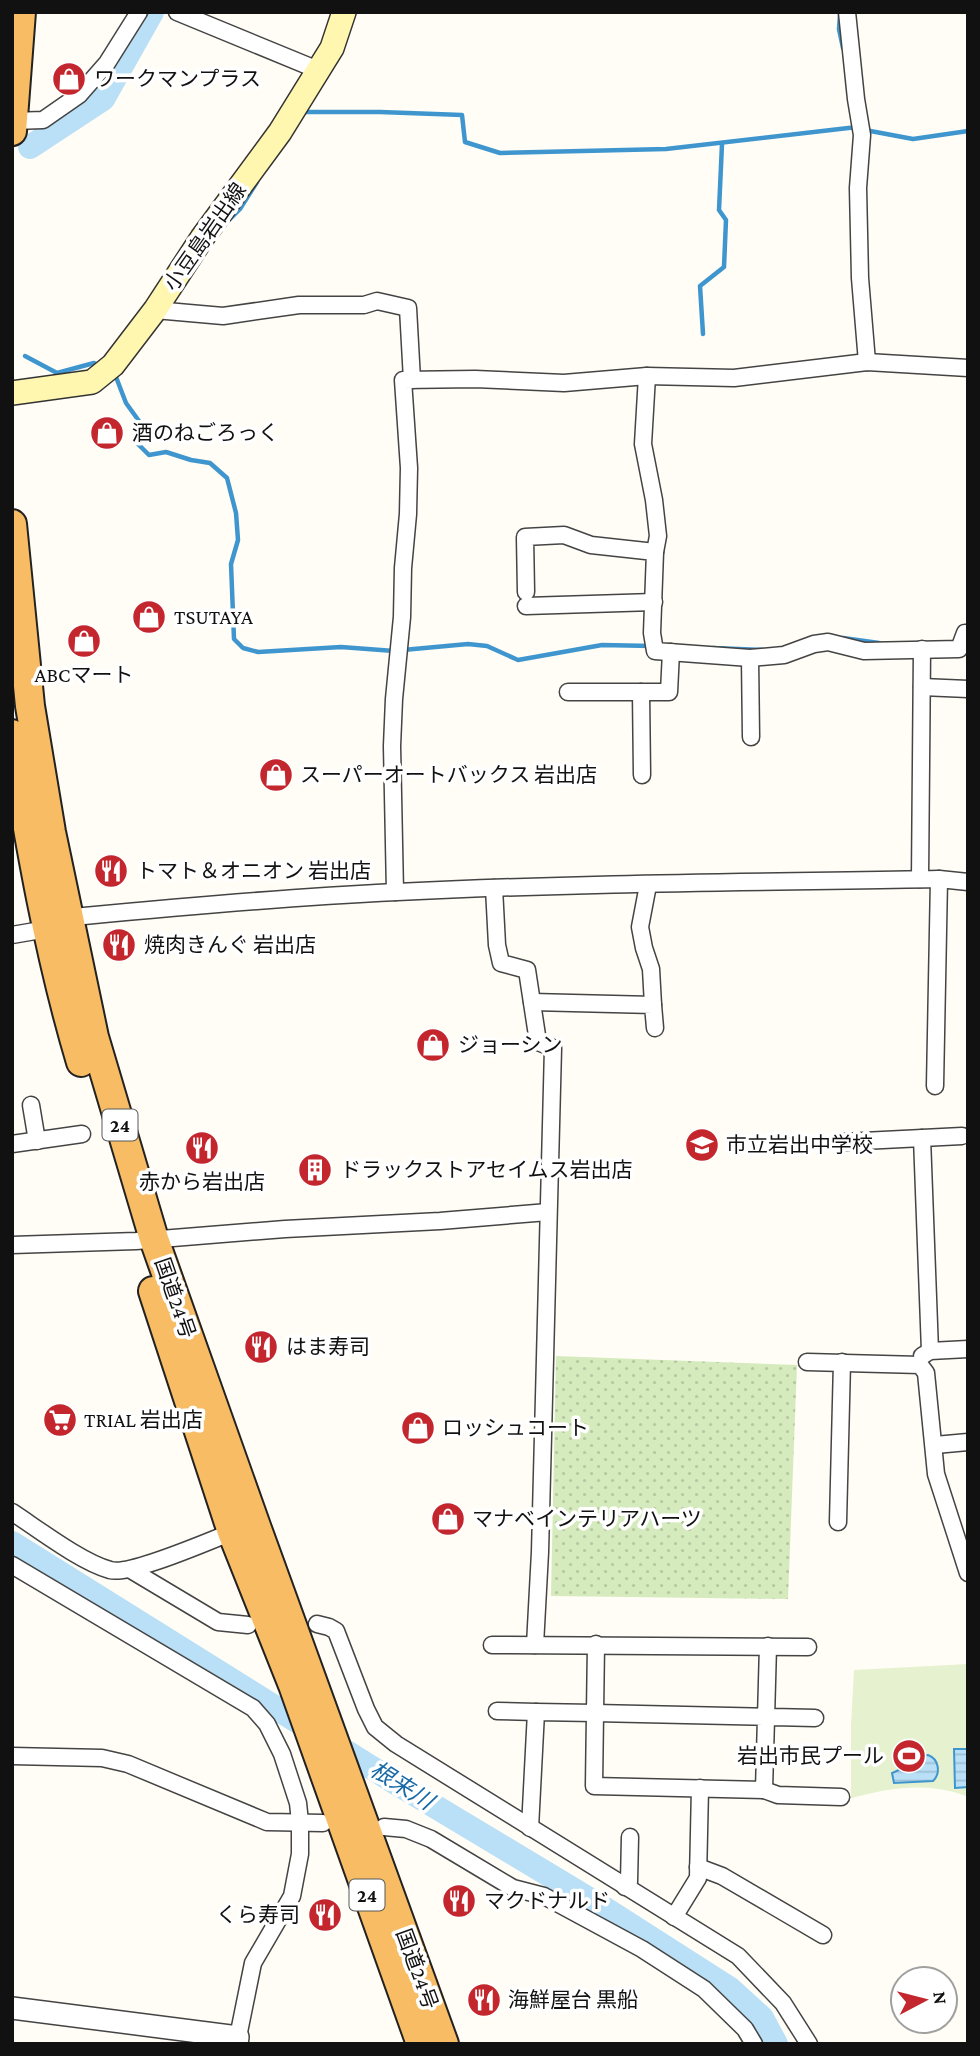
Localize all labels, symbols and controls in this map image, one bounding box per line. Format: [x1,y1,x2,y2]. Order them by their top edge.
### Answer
shop icon: ワークマンプラス [50,60,88,98]
place label: ワークマンプラス [94,67,261,91]
street label: 小豆島岩出線 [159,179,251,295]
shop icon: 酒のねごろっく [88,414,126,452]
place label: 酒のねごろっく [132,421,279,445]
shop icon: TSUTAYA [130,598,168,636]
place label: TSUTAYA [174,605,253,629]
shop icon: ABCマート [65,622,103,660]
place label: ABCマート [35,663,133,687]
shop icon: スーパーオートバックス 岩出店 [257,756,295,794]
place label: スーパーオートバックス 岩出店 [300,763,597,787]
restaurant icon: トマト＆オニオン 岩出店 [92,852,130,890]
place label: トマト＆オニオン 岩出店 [136,859,371,883]
restaurant icon: 焼肉きんぐ 岩出店 [100,926,138,964]
place label: 焼肉きんぐ 岩出店 [144,933,316,957]
shop icon: ジョーシン [414,1026,452,1064]
place label: ジョーシン [458,1033,563,1057]
road number: 24 [102,1110,138,1140]
school or university icon: 市立岩出中学校 [683,1126,721,1164]
restaurant icon: 赤から岩出店 [183,1129,221,1167]
place label: 市立岩出中学校 [726,1133,873,1157]
building icon: ドラックストアセイムス岩出店 [296,1151,334,1189]
place label: ドラックストアセイムス岩出店 [340,1158,633,1182]
place label: 赤から岩出店 [139,1170,265,1194]
street label: 国道24号 [150,1255,200,1341]
restaurant icon: はま寿司 [242,1328,280,1366]
place label: はま寿司 [286,1335,370,1359]
supermarket icon: TRIAL 岩出店 [41,1401,79,1439]
place label: TRIAL 岩出店 [84,1408,203,1432]
shop icon: ロッシュコート [399,1409,437,1447]
place label: ロッシュコート [442,1416,589,1440]
shop icon: マナベインテリアハーツ [429,1500,467,1538]
place label: マナベインテリアハーツ [472,1507,702,1531]
sports icon: 岩出市民プール [890,1737,928,1775]
place label: 岩出市民プール [737,1744,884,1768]
water label: 根来川 [366,1756,441,1816]
road number: 24 [350,1880,384,1910]
restaurant icon: マクドナルド [440,1882,478,1920]
place label: マクドナルド [484,1889,610,1913]
restaurant icon: くら寿司 [306,1896,344,1934]
place label: くら寿司 [216,1903,300,1927]
street label: 国道24号 [391,1926,443,2012]
north arrow [889,1965,959,2035]
restaurant icon: 海鮮屋台 黒船 [465,1981,503,2019]
place label: 海鮮屋台 黒船 [508,1988,638,2012]
text: N [929,1990,952,2006]

